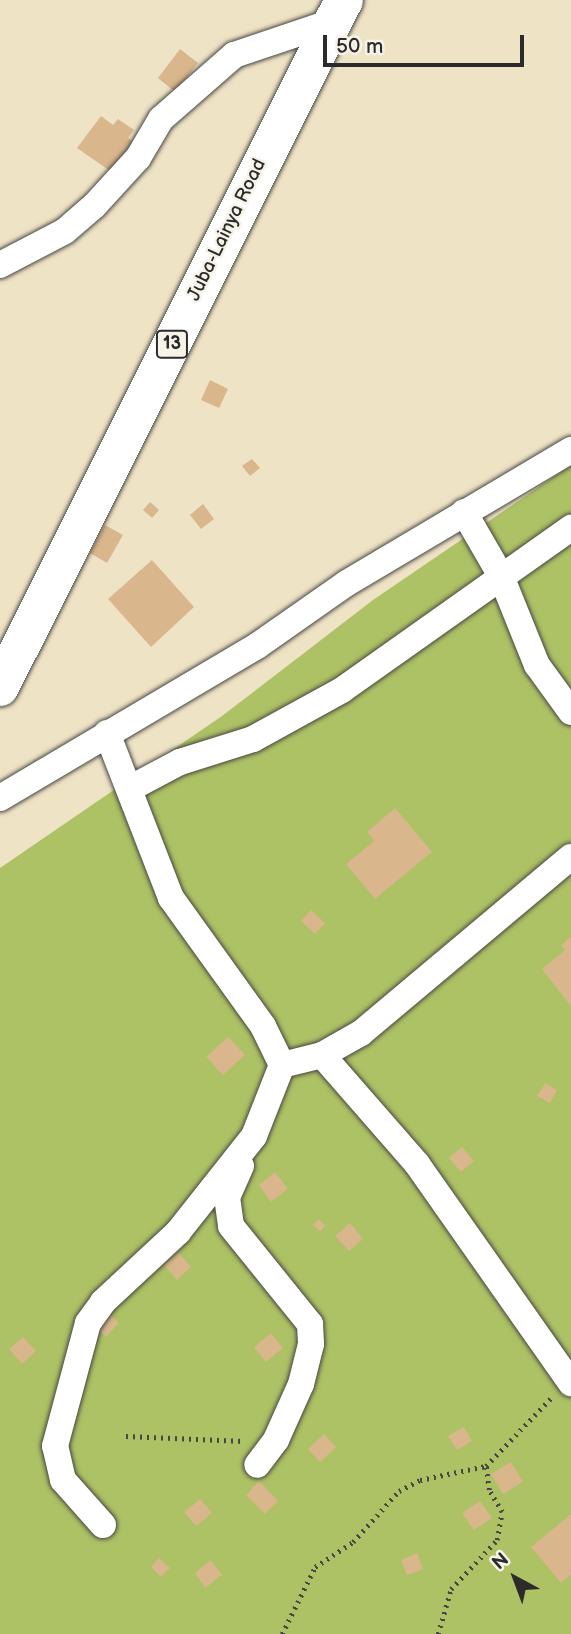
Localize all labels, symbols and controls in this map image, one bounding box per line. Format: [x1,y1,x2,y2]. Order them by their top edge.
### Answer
scale bar [326,21,527,65]
text: 50 m [336,34,383,59]
street label: Juba-Lainya Road [183,155,271,305]
road number: 13 [154,330,190,358]
north arrow [480,1543,550,1613]
text: N [488,1548,514,1575]

